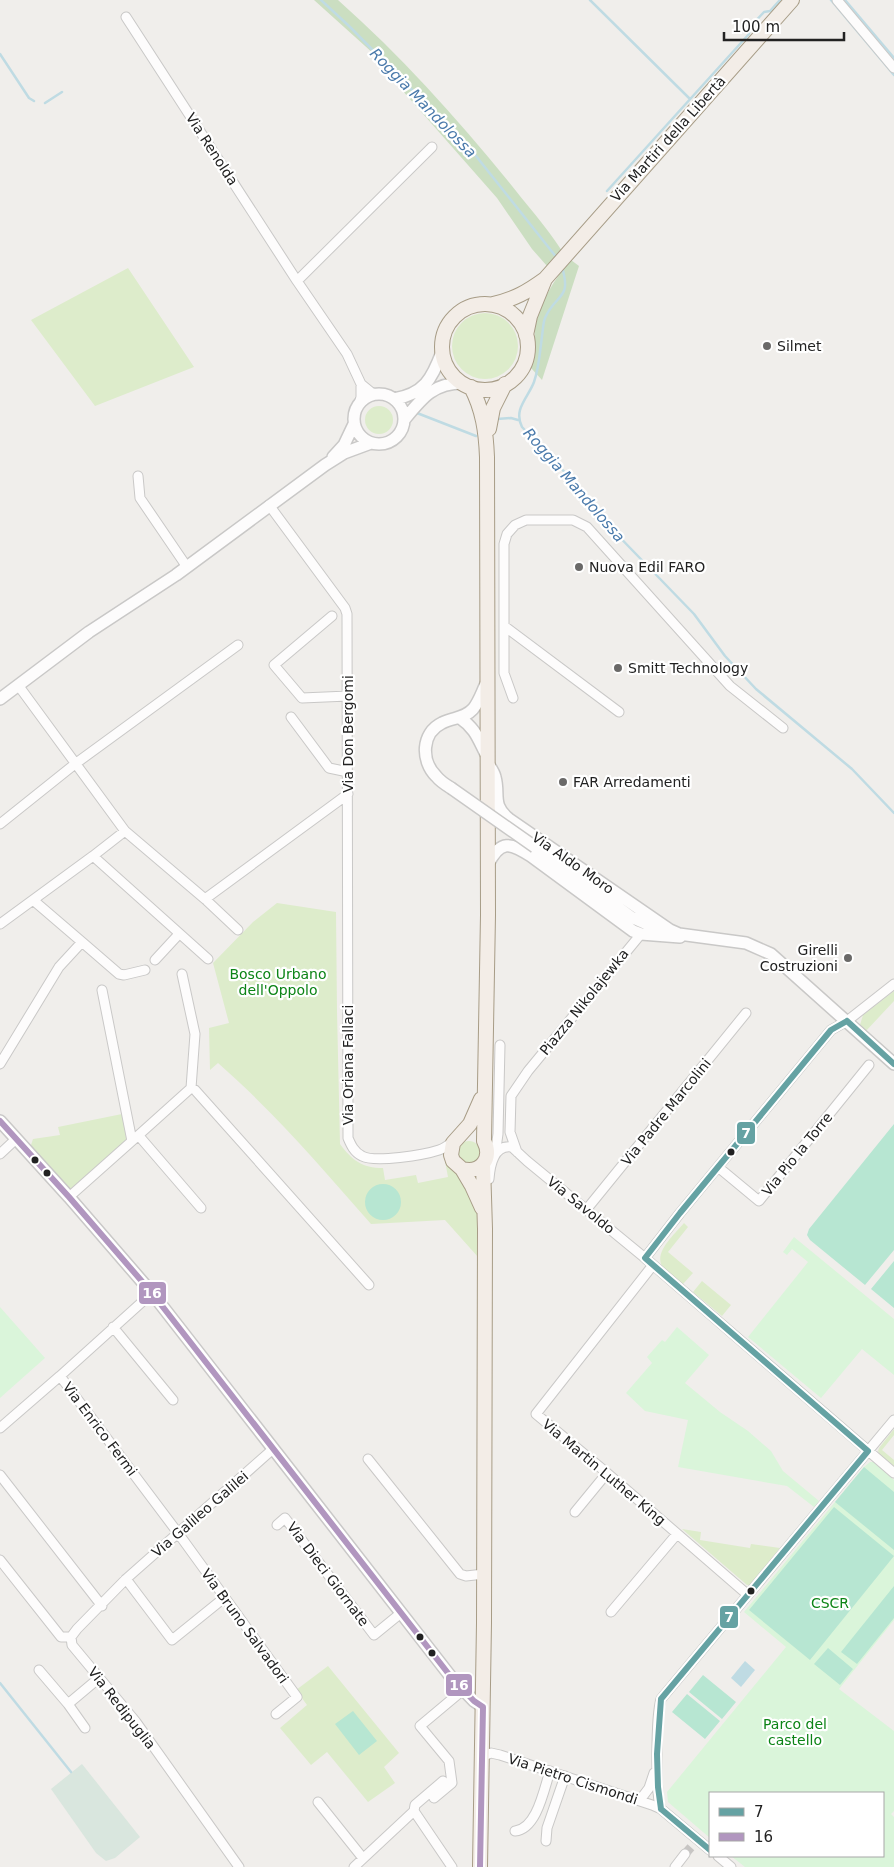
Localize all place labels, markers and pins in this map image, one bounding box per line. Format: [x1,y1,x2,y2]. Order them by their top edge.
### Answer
place label: Silmet [777,338,822,354]
marker: Silmet [761,340,773,352]
place label: Nuova Edil FARO [589,559,705,575]
marker: Nuova Edil FARO [573,561,585,573]
place label: Smitt Technology [628,660,748,676]
marker: Smitt Technology [612,662,624,674]
place label: FAR Arredamenti [573,774,691,790]
marker: FAR Arredamenti [557,776,569,788]
place label: Girelli Costruzioni [760,942,838,974]
marker: Girelli Costruzioni [842,952,854,964]
unlabelled marker [726,1147,736,1157]
unlabelled marker [30,1155,40,1165]
unlabelled marker [42,1168,52,1178]
unlabelled marker [746,1586,756,1596]
unlabelled marker [415,1632,425,1642]
unlabelled marker [427,1648,437,1658]

